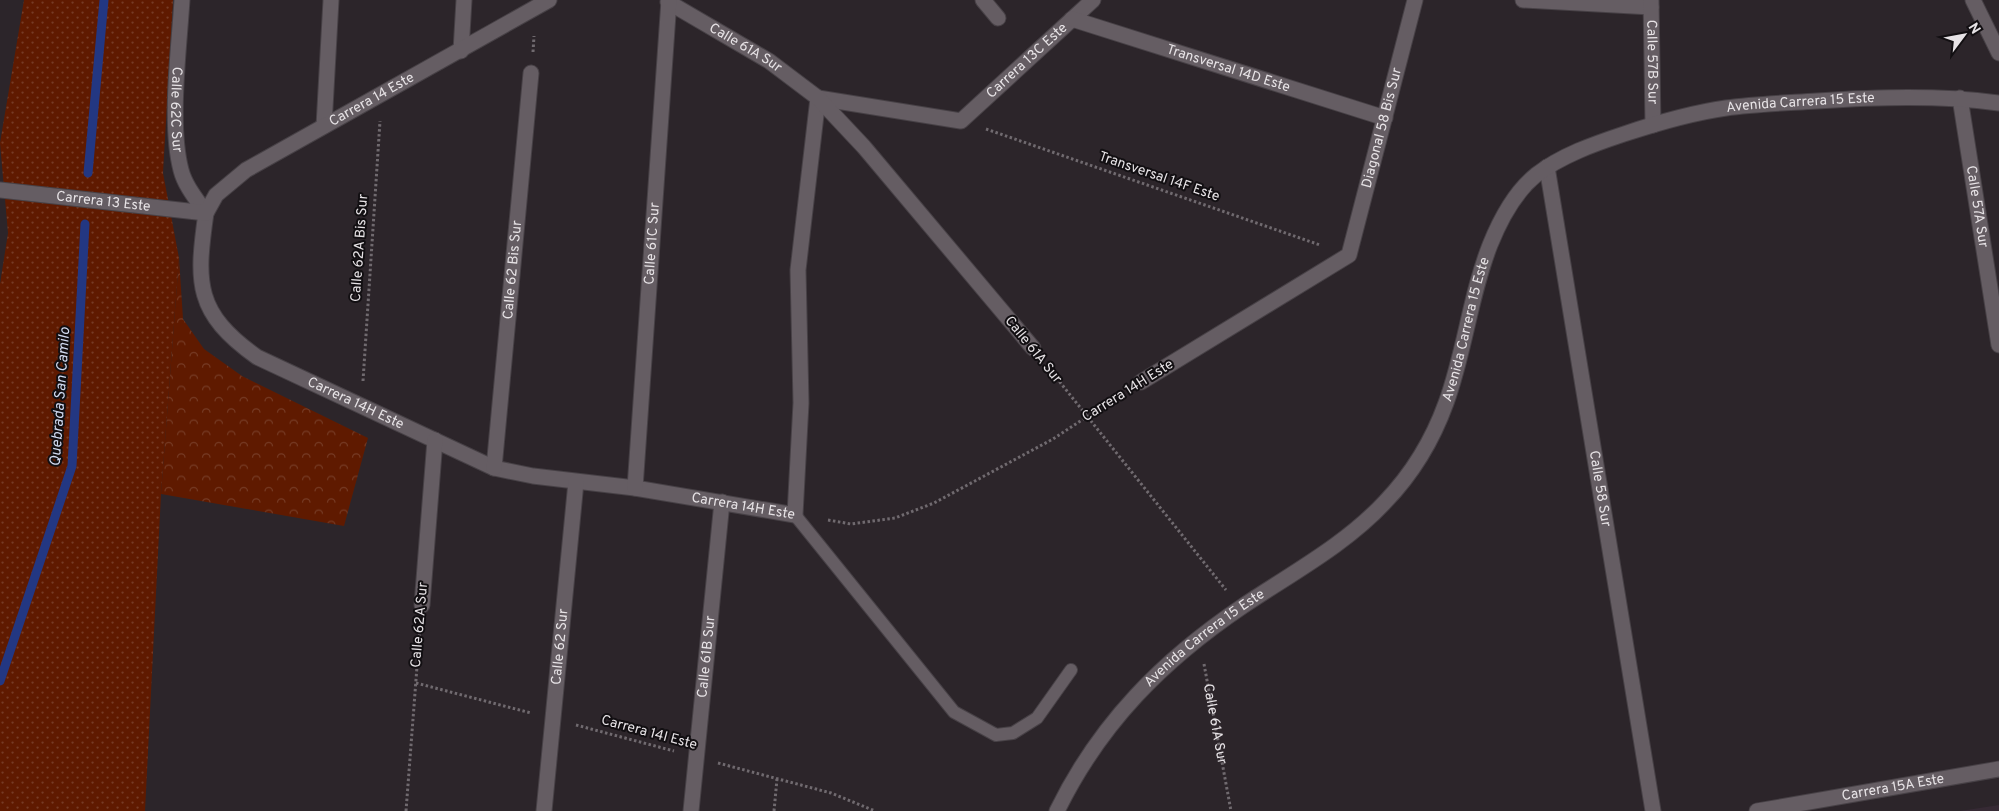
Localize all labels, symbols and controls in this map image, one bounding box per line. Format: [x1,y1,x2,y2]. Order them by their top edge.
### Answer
north arrow [1939,10,1989,60]
street label: Calle 61A Sur [706,19,786,77]
street label: Carrera 13C Este [983,19,1071,102]
street label: Calle 57B Sur [1643,19,1661,105]
text: N [1964,20,1984,38]
street label: Transversal 14D Este [1165,41,1292,96]
street label: Diagonal 58 Bis Sur [1358,65,1406,190]
street label: Calle 62C Sur [167,66,186,154]
street label: Carrera 14 Este [326,69,417,130]
street label: Avenida Carrera 15 Este [1725,90,1875,116]
street label: Transversal 14F Este [1096,148,1222,206]
street label: Calle 57A Sur [1962,164,1992,249]
street label: Carrera 13 Este [55,188,151,215]
street label: Calle 62A Bis Sur [348,193,372,303]
street label: Calle 61C Sur [641,201,663,285]
street label: Calle 62 Bis Sur [499,219,526,320]
street label: Avenida Carrera 15 Este [1439,255,1493,404]
street label: Calle 61A Sur [1001,313,1066,388]
water label: Quebrada San Camilo [47,327,75,467]
street label: Carrera 14H Este [1079,356,1177,426]
street label: Carrera 14H Este [305,373,407,433]
street label: Calle 58 Sur [1585,449,1615,529]
street label: Carrera 14H Este [690,489,796,523]
street label: Calle 62A Sur [408,581,432,668]
street label: Avenida Carrera 15 Este [1141,586,1268,691]
street label: Calle 62 Sur [548,607,572,686]
street label: Calle 61B Sur [694,614,719,699]
street label: Calle 61A Sur [1199,682,1231,766]
street label: Carrera 14I Este [599,712,699,754]
street label: Carrera 15A Este [1840,770,1946,805]

